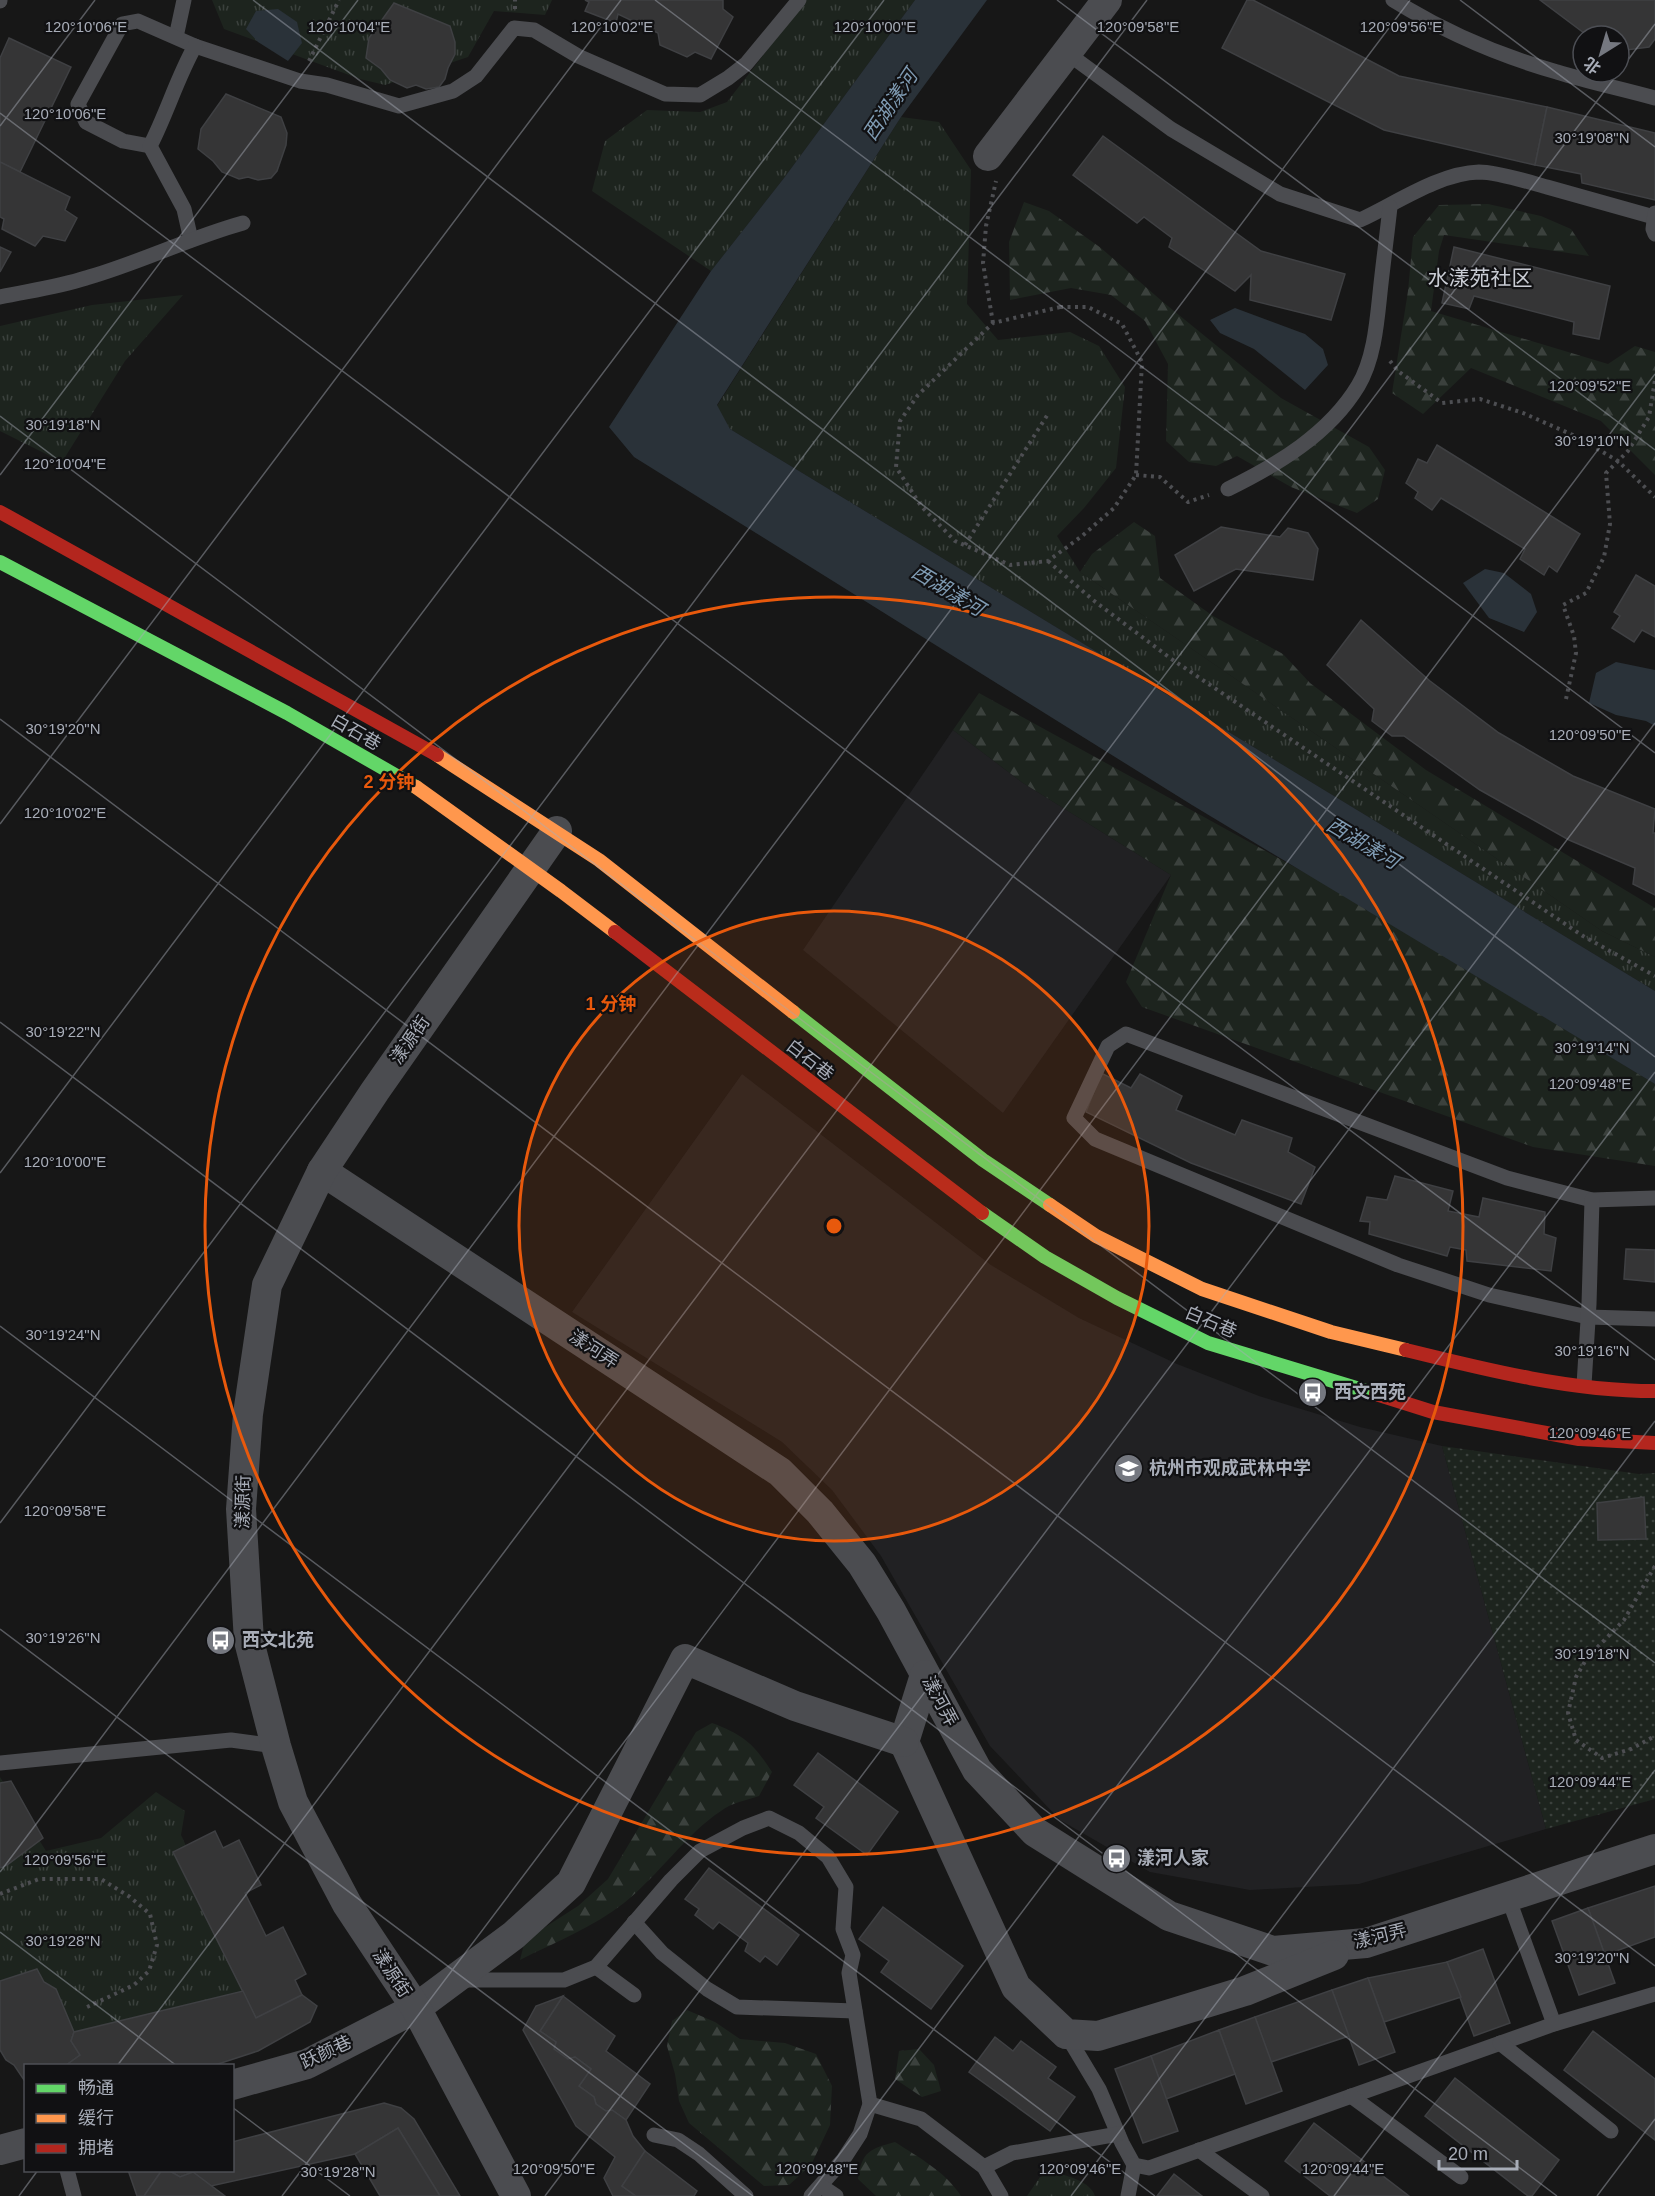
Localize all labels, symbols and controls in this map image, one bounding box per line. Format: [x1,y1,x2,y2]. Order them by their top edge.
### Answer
text: 120°10'06"E [45,18,127,35]
text: 120°10'04"E [308,18,390,35]
text: 120°10'02"E [571,18,653,35]
text: 120°10'00"E [834,18,916,35]
text: 120°09'58"E [1097,18,1179,35]
text: 120°09'56"E [1360,18,1442,35]
north arrow [1571,24,1631,84]
text: 北 [1581,54,1604,77]
water label: 西湖漾河 [859,62,924,144]
text: 120°10'06"E [24,105,106,122]
text: 30°19'08"N [1554,129,1630,146]
district label: 水漾苑社区 [1428,266,1533,289]
text: 120°09'52"E [1549,377,1631,394]
text: 30°19'18"N [25,416,101,433]
text: 30°19'10"N [1554,432,1630,449]
text: 120°10'04"E [24,455,106,472]
water label: 西湖漾河 [908,560,991,622]
street label: 白石巷 [328,710,384,754]
text: 30°19'20"N [25,720,101,737]
text: 120°09'50"E [1549,726,1631,743]
text: 2 分钟 [363,772,415,792]
text: 120°10'02"E [24,804,106,821]
water label: 西湖漾河 [1323,813,1406,875]
text: 1 分钟 [585,994,637,1014]
street label: 漾源街 [386,1012,434,1068]
text: 30°19'22"N [25,1023,101,1040]
street label: 白石巷 [783,1035,837,1085]
text: 30°19'14"N [1554,1039,1630,1056]
text: 120°09'48"E [1549,1075,1631,1092]
text: 120°10'00"E [24,1153,106,1170]
centre of rings [824,1216,844,1236]
street label: 白石巷 [1182,1302,1240,1342]
text: 30°19'24"N [25,1326,101,1343]
street label: 漾河弄 [566,1326,622,1372]
text: 30°19'16"N [1554,1342,1630,1359]
bus stop icon: 西文西苑 [1297,1376,1329,1408]
place label: 西文西苑 [1334,1382,1406,1402]
text: 120°09'46"E [1549,1424,1631,1441]
school or university icon: 杭州市观成武林中学 [1112,1452,1144,1484]
place label: 杭州市观成武林中学 [1149,1458,1311,1478]
street label: 漾源街 [233,1475,253,1529]
text: 120°09'58"E [24,1502,106,1519]
bus stop icon: 西文北苑 [205,1624,237,1656]
text: 30°19'26"N [25,1629,101,1646]
place label: 西文北苑 [242,1630,314,1650]
text: 30°19'18"N [1554,1645,1630,1662]
street label: 漾河弄 [918,1672,962,1730]
text: 120°09'44"E [1549,1773,1631,1790]
bus stop icon: 漾河人家 [1100,1842,1132,1874]
place label: 漾河人家 [1137,1848,1209,1868]
text: 120°09'56"E [24,1851,106,1868]
street label: 漾河弄 [1351,1920,1409,1952]
text: 30°19'28"N [25,1932,101,1949]
street label: 漾源街 [369,1945,415,2001]
text: 30°19'20"N [1554,1949,1630,1966]
street label: 跃颜巷 [297,2032,355,2072]
legend [24,2064,234,2172]
text: 畅通 [78,2078,114,2098]
text: 缓行 [78,2108,114,2128]
scale bar [1439,2133,1517,2171]
text: 拥堵 [78,2138,114,2158]
text: 20 m [1448,2144,1488,2164]
text: 120°09'50"E [513,2160,595,2177]
text: 120°09'48"E [776,2160,858,2177]
text: 120°09'46"E [1039,2160,1121,2177]
text: 120°09'44"E [1302,2160,1384,2177]
text: 30°19'28"N [300,2163,376,2180]

